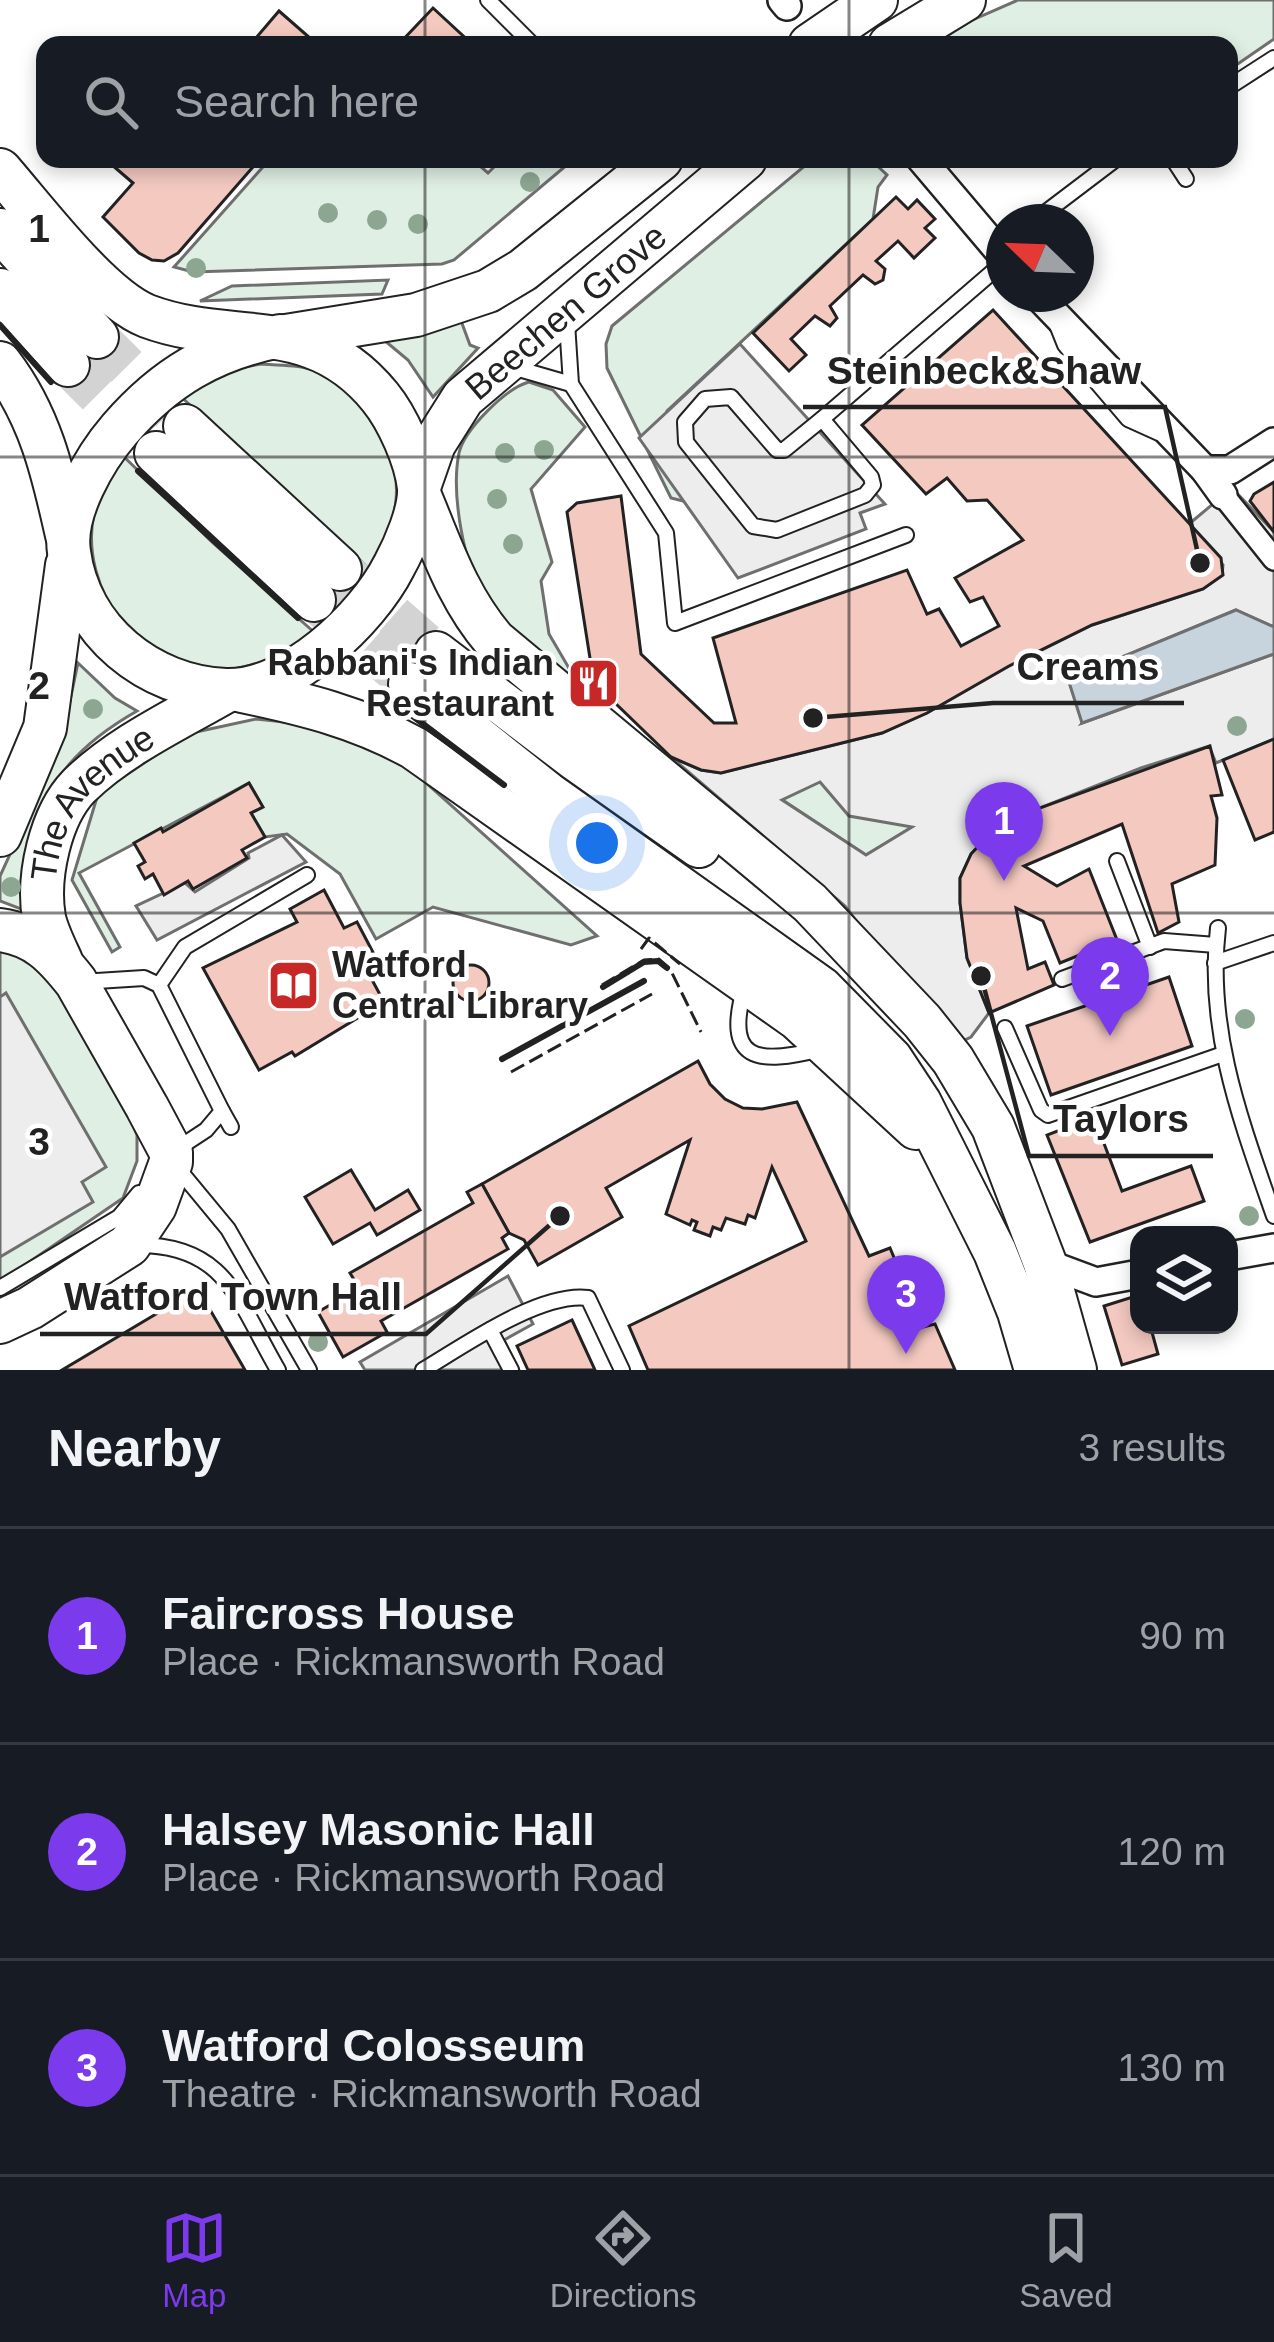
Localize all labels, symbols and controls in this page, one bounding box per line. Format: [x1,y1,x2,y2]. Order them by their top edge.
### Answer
search box [36,36,1238,168]
icon: search [78,69,144,135]
text: Search here [174,76,419,127]
north arrow [986,204,1094,312]
text: 1 [28,207,50,250]
street label: Beechen Grove [457,215,674,408]
callout: Steinbeck&Shaw [803,332,1165,407]
text: Steinbeck&Shaw [827,349,1142,392]
callout: Creams [993,628,1184,703]
place label: Rabbani's Indian Restaurant [267,642,554,724]
text: Creams [1016,645,1160,688]
restaurant icon: Rabbani's Indian Restaurant [565,655,621,711]
text: 2 [28,664,50,707]
street label: The Avenue [23,716,161,883]
pin: 1 [965,782,1043,881]
your location [567,813,627,873]
pin: 2 [1071,937,1149,1036]
place label: Watford Central Library [332,944,588,1026]
library icon: Watford Central Library [265,957,321,1013]
callout: Taylors [1029,1081,1213,1156]
text: Taylors [1053,1097,1189,1140]
text: 3 [28,1120,50,1163]
map controls [1130,1226,1238,1334]
button: layers [1130,1226,1238,1334]
pin: 3 [867,1255,945,1354]
callout: Watford Town Hall [40,1259,426,1334]
text: Watford Town Hall [64,1275,402,1318]
text: Nearby [48,1420,221,1477]
text: 3 results [1079,1426,1226,1469]
text: Faircross House [162,1588,515,1639]
text: 1 [76,1614,98,1657]
text: 90 m [1139,1614,1226,1657]
text: Place · Rickmansworth Road [162,1640,665,1683]
text: Halsey Masonic Hall [162,1804,595,1855]
text: 2 [76,1830,98,1873]
text: 120 m [1118,1830,1226,1873]
text: Place · Rickmansworth Road [162,1856,665,1899]
text: Watford Colosseum [162,2020,585,2071]
text: 3 [76,2046,98,2089]
text: 130 m [1118,2046,1226,2089]
text: Theatre · Rickmansworth Road [162,2072,702,2115]
tab: Map [161,2205,227,2315]
tab: Directions [550,2205,697,2315]
tab: Saved [1019,2205,1113,2315]

